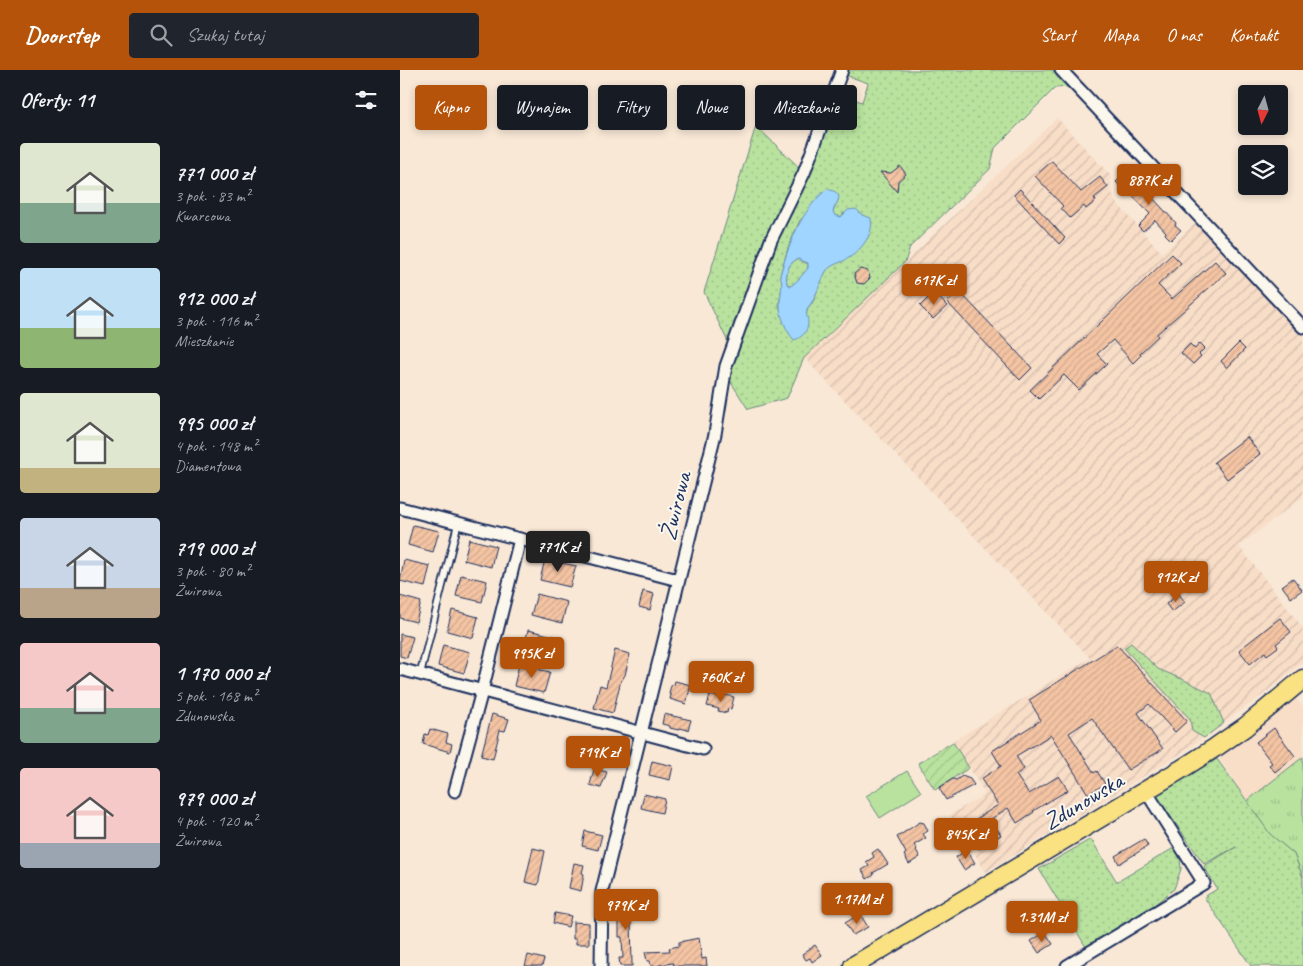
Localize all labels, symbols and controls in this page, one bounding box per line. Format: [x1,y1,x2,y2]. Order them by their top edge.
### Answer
search box [129,13,479,58]
text: Doorstep [25,20,99,50]
icon: search [147,21,175,49]
text: Szukaj tutaj [187,23,264,47]
text: Start [1040,24,1076,46]
text: Mapa [1104,24,1138,46]
text: O nas [1166,24,1202,46]
text: Kontakt [1230,24,1278,46]
chip: Kupno [415,85,487,130]
chip: Wynajem [497,85,588,130]
chip: Filtry [598,85,667,130]
chip: Nowe [677,85,745,130]
chip: Mieszkanie [755,85,857,130]
north arrow [1238,85,1288,135]
map controls [1238,85,1288,195]
icon: filters [352,86,380,114]
text: Oferty: 11 [20,87,94,113]
button: layers [1238,145,1288,195]
text: 771 000 zł [175,160,253,186]
icon: home [60,163,120,223]
pin: 887K zł [1103,164,1195,206]
text: 887K zł [1128,170,1170,190]
text: 3 pok. · 83 m² [175,186,250,206]
text: Kwarcowa [175,206,230,226]
pin: 617K zł [888,264,980,306]
text: 617K zł [913,270,955,290]
text: 912 000 zł [175,285,253,311]
icon: home [60,288,120,348]
text: 3 pok. · 116 m² [175,311,257,331]
text: Mieszkanie [175,331,233,351]
text: 995 000 zł [175,410,252,436]
icon: home [60,413,120,473]
text: 4 pok. · 148 m² [175,436,257,456]
text: Diamentowa [175,456,241,476]
street label: Żwirowa [652,467,698,543]
pin: 771K zł [512,530,604,573]
text: 719 000 zł [175,535,253,561]
text: 771K zł [537,537,579,557]
icon: home [60,538,120,598]
pin: 912K zł [1130,560,1222,603]
text: 3 pok. · 80 m² [175,561,250,581]
text: 912K zł [1155,567,1197,587]
text: Żwirowa [175,581,221,601]
pin: 995K zł [486,636,578,679]
text: 995K zł [511,643,553,663]
text: 1 170 000 zł [175,660,268,686]
pin: 760K zł [675,660,767,703]
icon: home [60,663,120,723]
text: 760K zł [700,667,742,687]
text: 5 pok. · 168 m² [175,686,257,706]
text: Zdunowska [175,706,234,726]
pin: 719K zł [552,736,644,778]
text: 719K zł [577,742,619,762]
street label: Zdunowska [1037,764,1130,837]
text: 979 000 zł [175,785,253,811]
icon: home [60,788,120,848]
text: 4 pok. · 120 m² [175,811,257,831]
pin: 845K zł [920,818,1012,860]
text: 845K zł [945,824,987,844]
text: Żwirowa [175,831,221,851]
pin: 1.17M zł [805,882,909,925]
pin: 979K zł [580,888,672,931]
text: 1.17M zł [833,889,881,909]
text: 979K zł [605,895,647,915]
pin: 1.31M zł [990,900,1094,943]
text: 1.31M zł [1018,907,1066,927]

